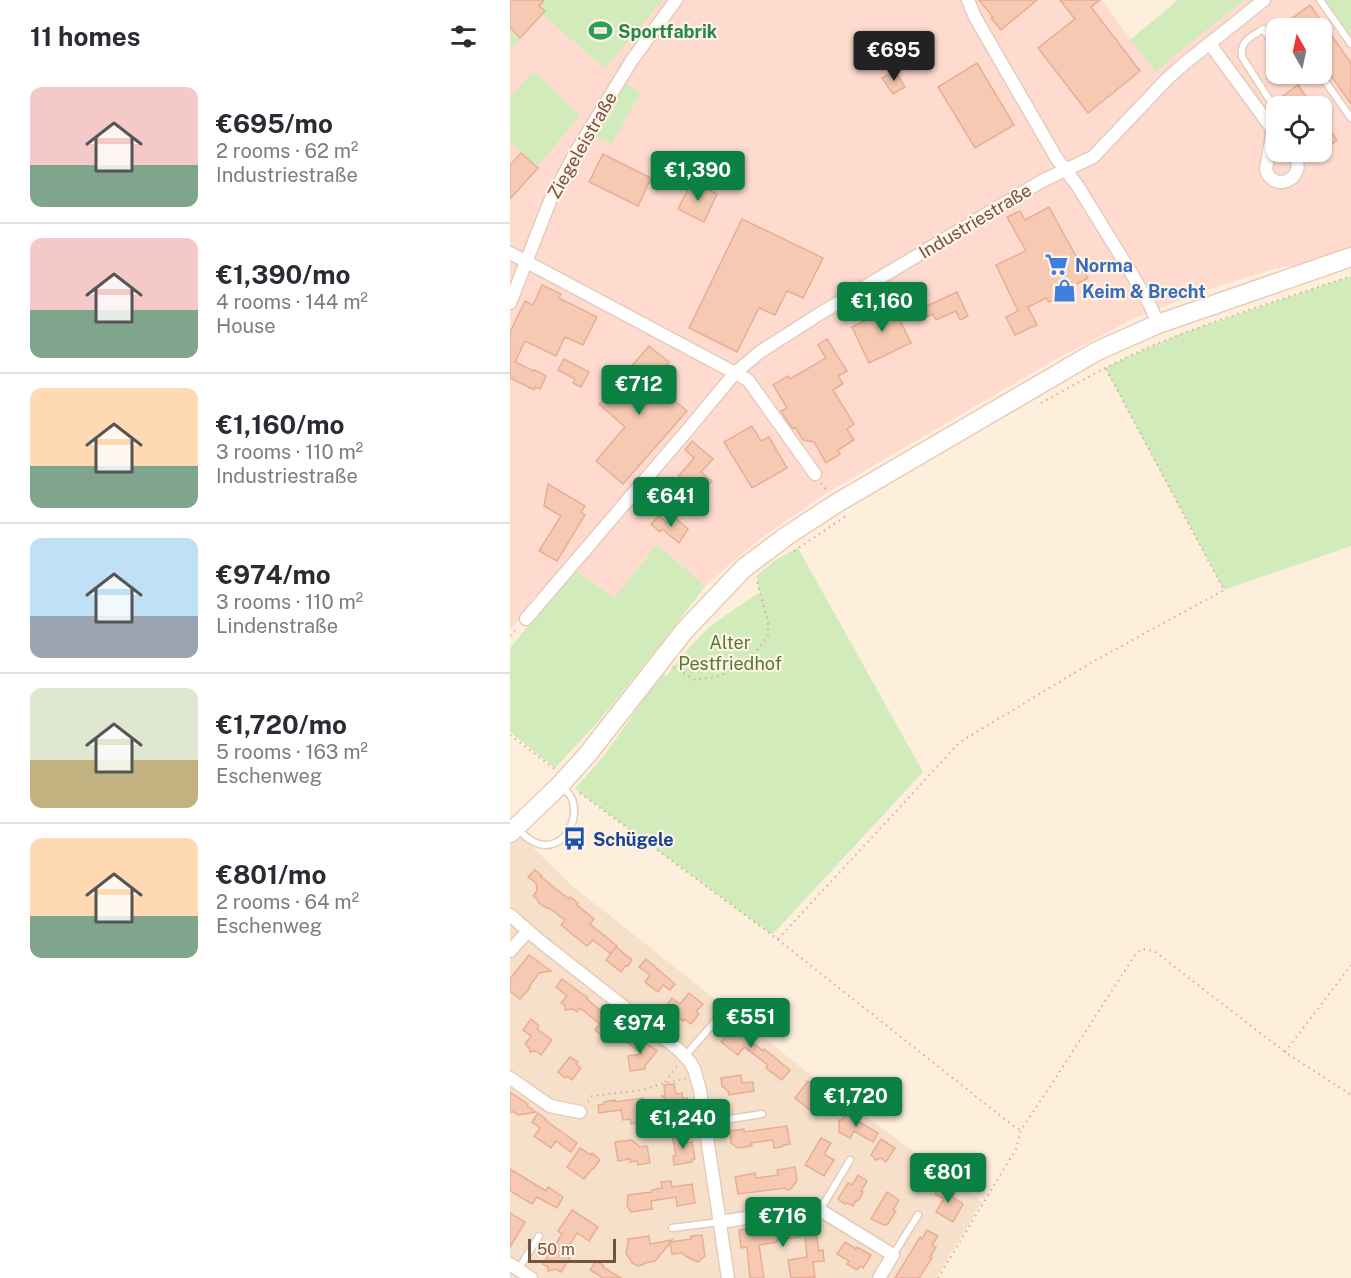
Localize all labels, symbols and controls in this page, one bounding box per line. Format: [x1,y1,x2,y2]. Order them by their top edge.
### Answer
sports icon: Sportfabrik [587,18,613,44]
north arrow [1266,18,1332,84]
map controls [1266,18,1332,162]
icon: filters [447,20,480,53]
text: 11 homes [30,21,140,52]
place label: Sportfabrik [618,21,718,42]
pin: €695 [858,31,930,82]
text: €695 [868,38,920,62]
street label: Ziegeleistraße [543,88,621,202]
button: locate [1266,96,1332,162]
text: €695/mo [216,108,333,139]
icon: home [78,111,150,183]
text: 2 rooms · 62 m² [216,139,358,163]
pin: €1,390 [649,151,747,202]
text: €1,390 [665,158,731,182]
text: Industriestraße [216,163,358,187]
street label: Industriestraße [915,179,1035,263]
supermarket icon: Norma [1044,252,1070,278]
place label: Norma [1075,255,1133,276]
text: €1,390/mo [216,259,350,290]
icon: home [78,262,150,334]
shop icon: Keim & Brecht [1051,278,1077,304]
place label: Keim & Brecht [1082,281,1206,302]
pin: €1,160 [833,282,931,333]
text: €1,160 [851,289,913,313]
text: 4 rooms · 144 m² [216,290,368,314]
text: House [216,314,276,338]
pin: €712 [603,365,675,416]
text: €712 [616,372,663,396]
text: €1,160/mo [216,409,344,440]
icon: home [78,412,150,484]
text: 3 rooms · 110 m² [216,440,363,464]
text: Industriestraße [216,464,358,488]
pin: €641 [635,477,707,528]
text: €641 [647,484,695,508]
text: €974/mo [216,559,331,590]
icon: home [78,562,150,634]
text: 3 rooms · 110 m² [216,590,363,614]
text: Lindenstraße [216,614,338,638]
park label: Alter Pestfriedhof [678,632,782,674]
text: €1,720/mo [216,709,347,740]
icon: home [78,712,150,784]
text: 5 rooms · 163 m² [216,740,368,764]
text: Eschenweg [216,764,322,788]
bus stop icon: Schügele [562,826,588,852]
place label: Schügele [593,829,674,850]
text: €801/mo [216,859,326,890]
icon: home [78,862,150,934]
text: 2 rooms · 64 m² [216,890,359,914]
text: Eschenweg [216,914,322,938]
pin: €551 [715,998,787,1049]
pin: €974 [604,1004,676,1055]
text: €551 [727,1005,775,1029]
text: €974 [614,1011,666,1035]
pin: €1,720 [807,1077,905,1128]
text: €1,720 [824,1084,888,1108]
pin: €1,240 [634,1099,732,1150]
text: €1,240 [650,1106,716,1130]
pin: €801 [912,1153,984,1204]
text: €801 [924,1160,972,1184]
pin: €716 [747,1197,819,1248]
text: €716 [759,1204,807,1228]
scale bar [528,1236,616,1264]
text: 50 m [537,1240,575,1259]

